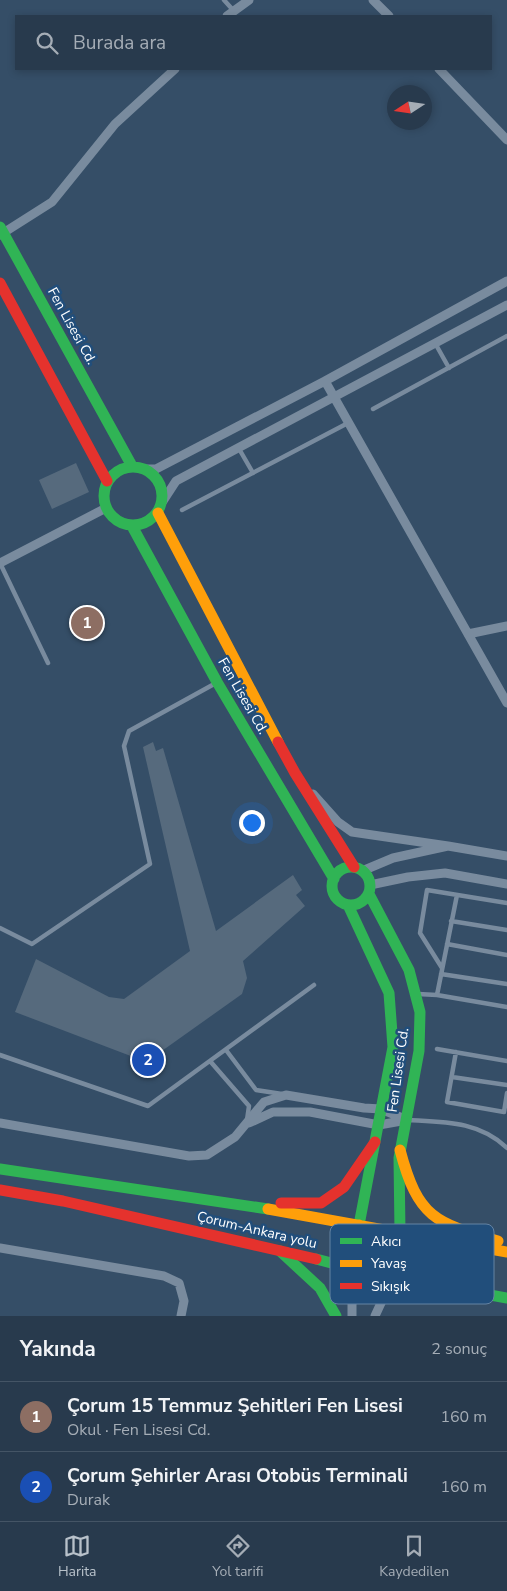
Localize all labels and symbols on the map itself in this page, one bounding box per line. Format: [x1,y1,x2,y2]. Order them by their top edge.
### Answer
north arrow [387,85,432,130]
street label: Fen Lisesi Cd. [43,284,101,368]
pin: 1 [71,604,103,642]
street label: Fen Lisesi Cd. [213,654,273,738]
your location [239,810,265,836]
street label: Fen Lisesi Cd. [383,1026,413,1114]
pin: 2 [132,1041,164,1079]
street label: Çorum-Ankara yolu [195,1207,319,1253]
legend [330,1224,494,1304]
text: Akıcı [371,1232,401,1251]
text: Yavaş [370,1254,407,1273]
text: Sıkışık [371,1277,411,1296]

